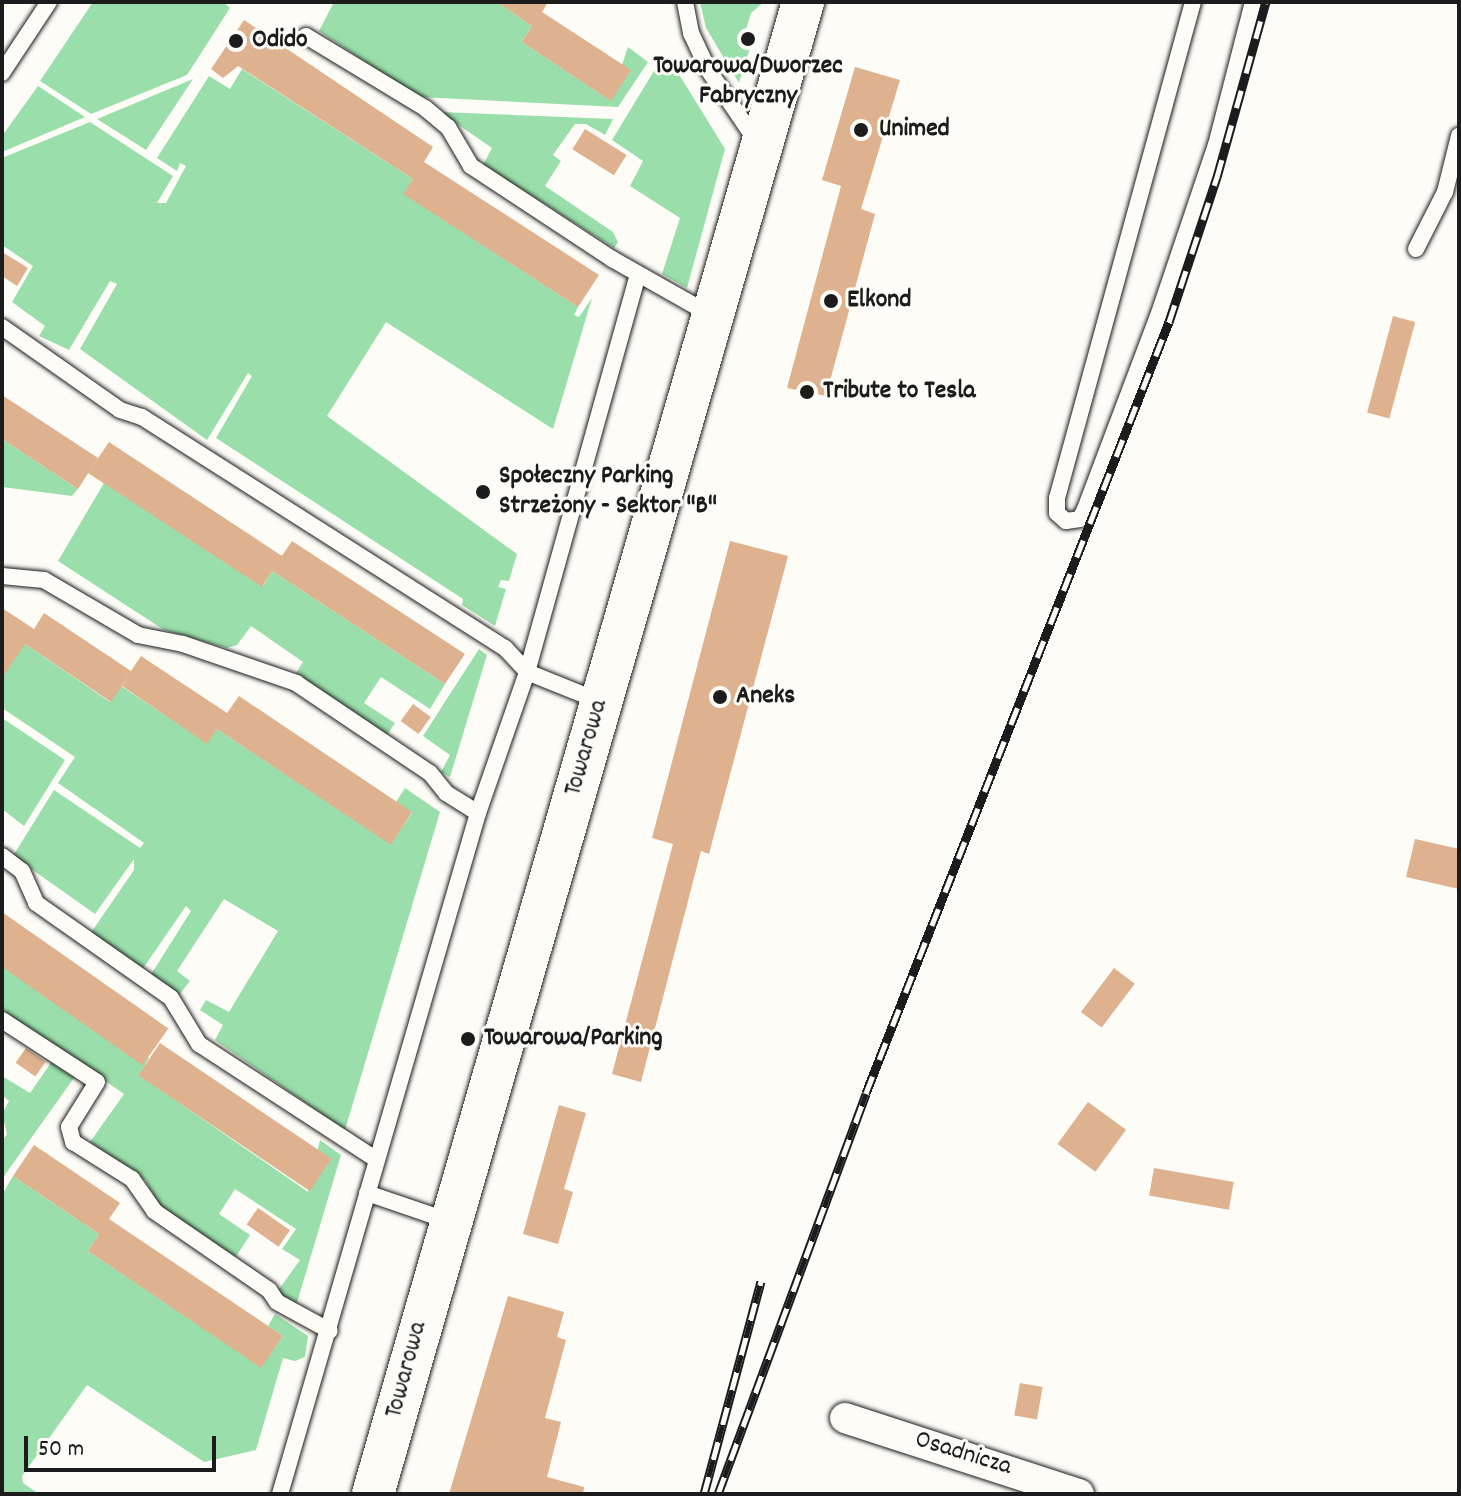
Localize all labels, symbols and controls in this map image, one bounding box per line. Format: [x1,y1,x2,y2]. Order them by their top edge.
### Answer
place label: Odido [252,25,308,57]
marker: Towarowa/Dworzec Fabryczny [739,30,757,48]
marker: Odido [227,32,245,50]
place label: Towarowa/Dworzec Fabryczny [653,51,843,112]
place label: Unimed [879,114,950,146]
marker: Unimed [850,119,872,141]
place label: Elkond [847,285,911,317]
marker: Elkond [822,292,840,310]
place label: Tribute to Tesla [823,376,976,408]
marker: Tribute to Tesla [798,383,816,401]
place label: Społeczny Parking Strzeżony - Sektor "B" [499,461,717,522]
marker: Społeczny Parking Strzeżony - Sektor "B" [474,483,492,501]
place label: Aneks [736,681,795,713]
marker: Aneks [711,688,729,706]
street label: Towarowa [558,696,616,800]
place label: Towarowa/Parking [484,1023,663,1055]
marker: Towarowa/Parking [459,1030,477,1048]
street label: Towarowa [379,1318,435,1422]
scale bar [28,1420,220,1470]
street label: Osadnicza [911,1425,1015,1483]
text: 50 m [38,1433,84,1467]

